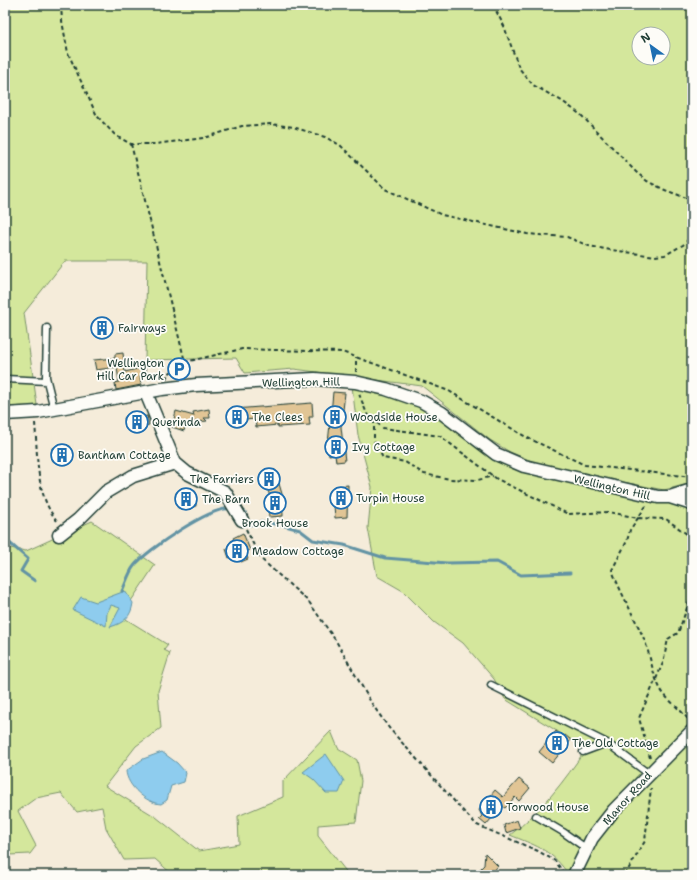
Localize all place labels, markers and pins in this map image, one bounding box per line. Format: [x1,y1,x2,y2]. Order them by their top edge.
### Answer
building icon: Fairways [89,315,115,341]
place label: Fairways [118,321,166,336]
place label: Wellington Hill Car Park [97,356,164,384]
parking icon: Wellington Hill Car Park [166,356,192,382]
building icon: The Clees [224,404,250,430]
building icon: Woodside House [322,404,348,430]
building icon: Querinda [124,409,150,435]
place label: The Clees [252,410,303,425]
place label: Woodside House [350,410,438,425]
place label: Querinda [152,415,201,430]
building icon: Ivy Cottage [323,434,349,460]
place label: Ivy Cottage [352,440,415,455]
building icon: Bantham Cottage [49,442,75,468]
place label: Bantham Cottage [78,448,171,463]
building icon: The Farriers [256,466,282,492]
place label: The Farriers [190,472,254,487]
building icon: Turpin House [328,485,354,511]
building icon: The Barn [173,486,199,512]
building icon: Brook House [262,490,288,516]
place label: Turpin House [356,491,425,506]
place label: The Barn [202,492,250,507]
place label: Brook House [242,516,308,531]
building icon: Meadow Cottage [224,538,250,564]
place label: Meadow Cottage [252,544,344,559]
building icon: The Old Cottage [544,730,570,756]
place label: The Old Cottage [572,736,659,751]
building icon: Torwood House [478,794,504,820]
place label: Torwood House [506,800,589,815]

